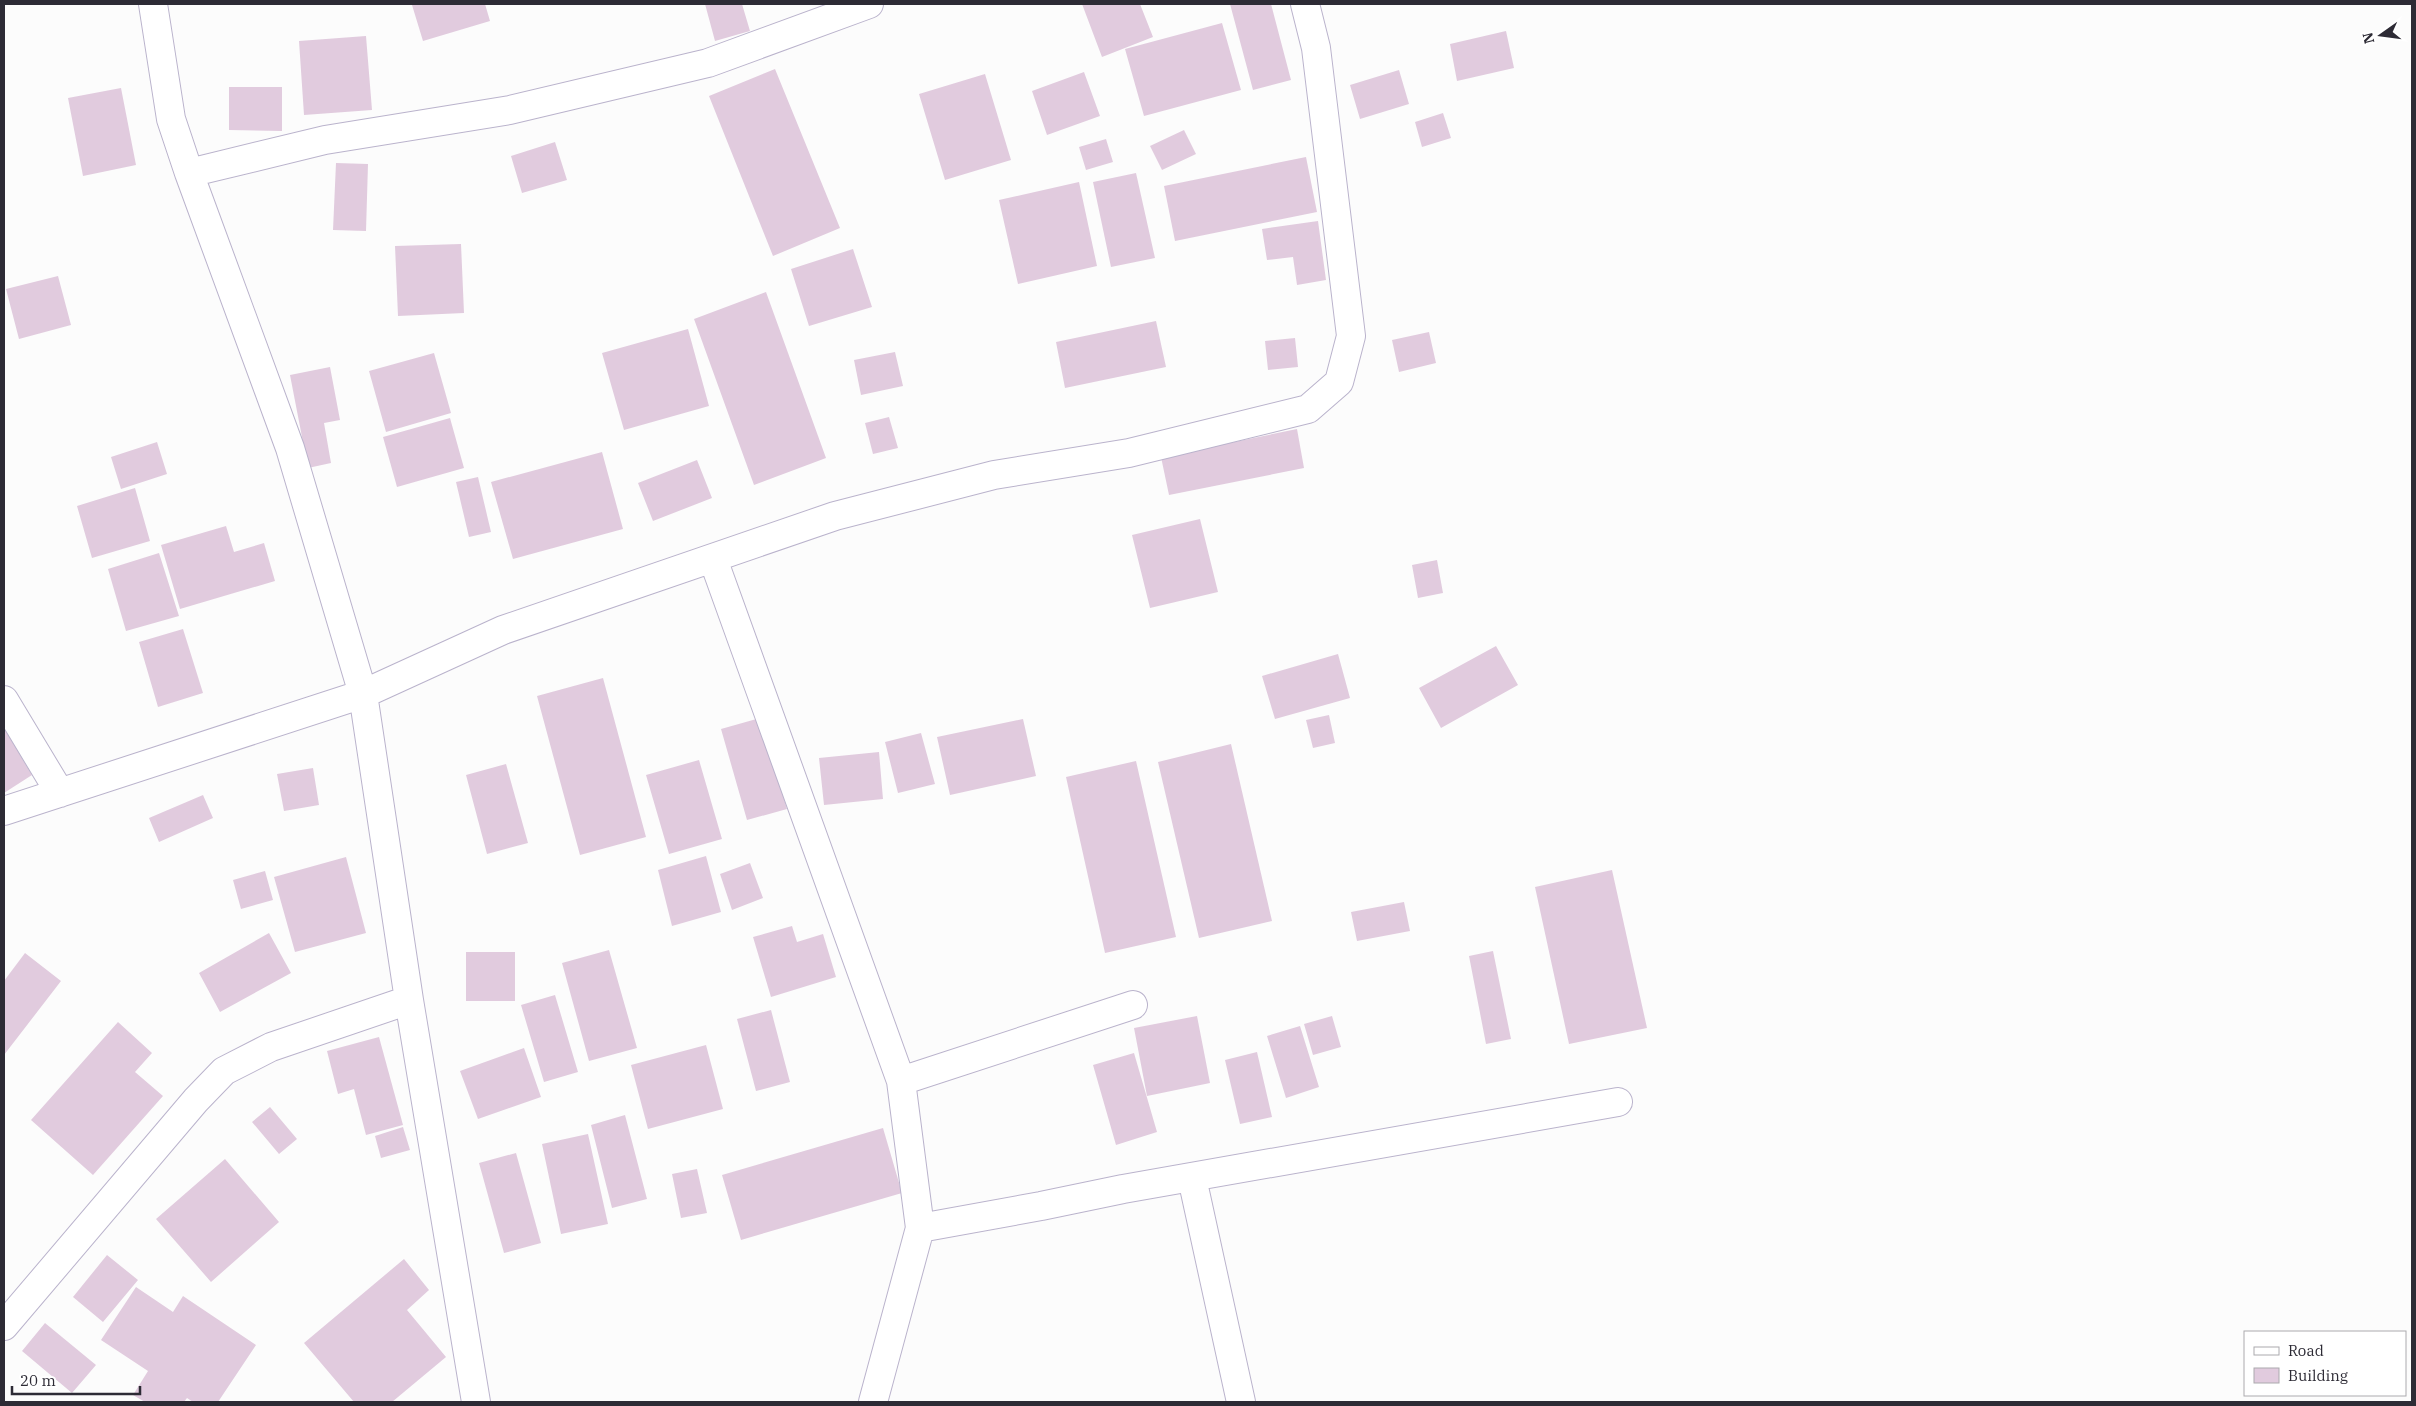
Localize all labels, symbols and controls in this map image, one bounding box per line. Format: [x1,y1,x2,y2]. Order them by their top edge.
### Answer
north arrow [2356,10,2406,60]
text: N [2358,31,2378,46]
legend [2244,1331,2406,1396]
text: Road [2288,1341,2324,1360]
scale bar [12,1364,140,1396]
text: Building [2288,1366,2348,1385]
text: 20 m [20,1371,56,1390]

